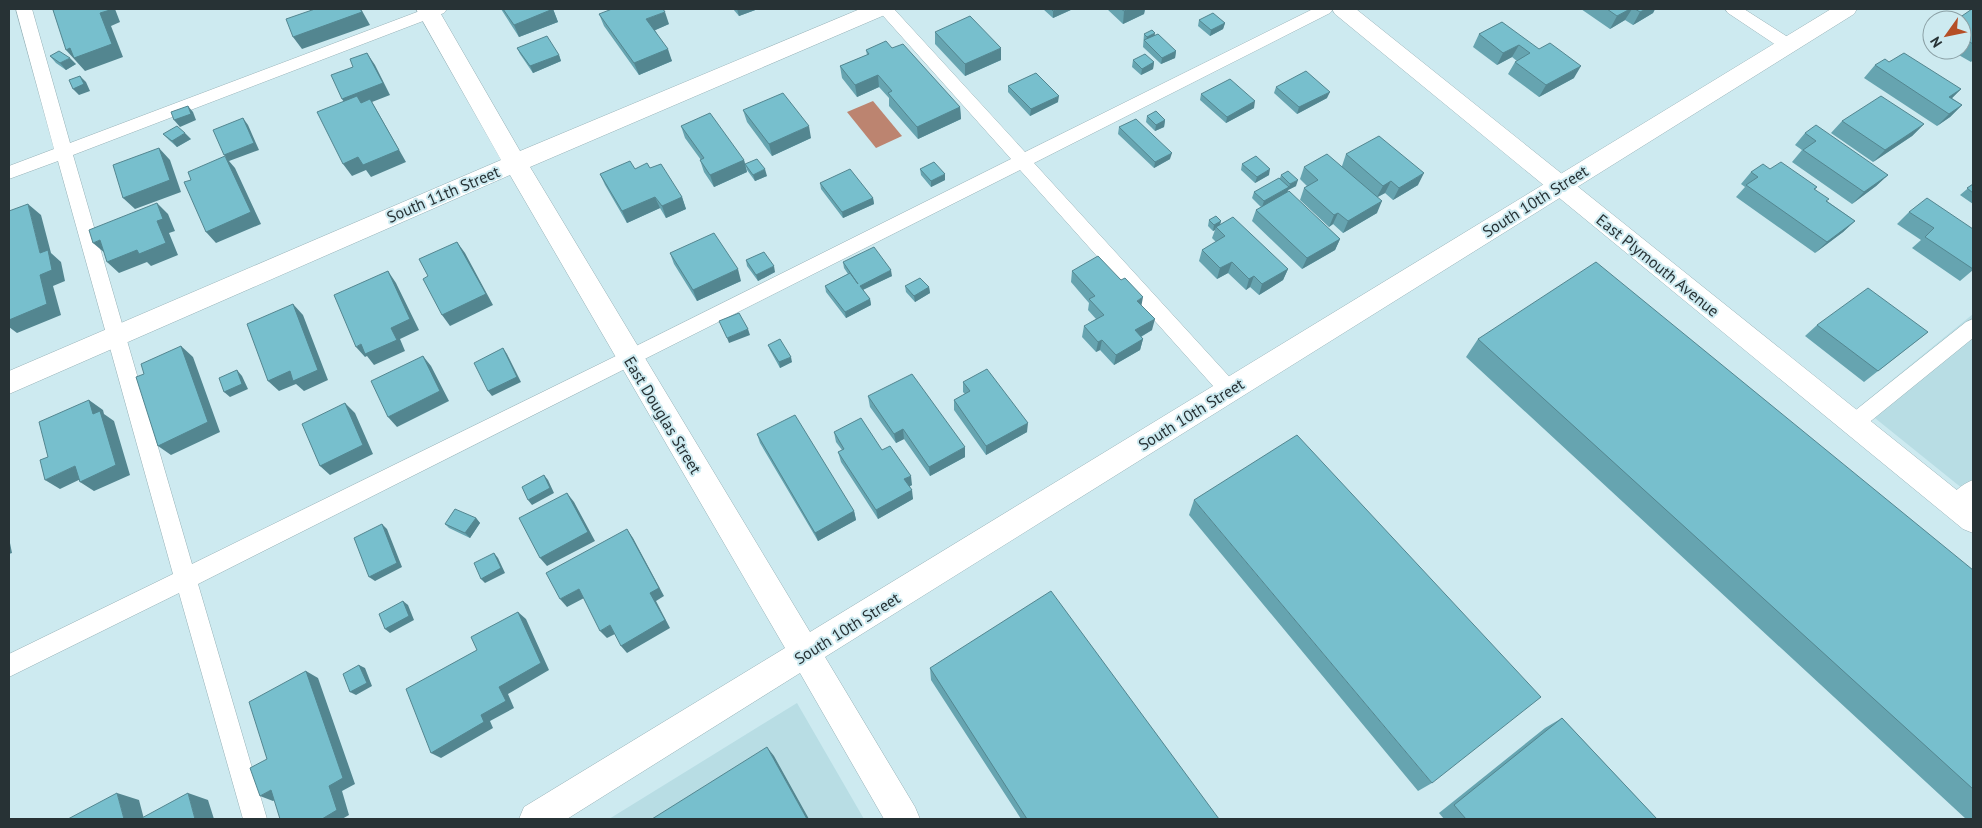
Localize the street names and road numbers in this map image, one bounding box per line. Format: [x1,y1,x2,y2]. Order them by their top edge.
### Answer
street label: South 10th Street [1478,160,1592,242]
street label: South 11th Street [383,161,503,227]
street label: East Plymouth Avenue [1593,209,1723,321]
street label: East Douglas Street [620,353,706,478]
street label: South 10th Street [1134,373,1248,455]
street label: South 10th Street [790,587,904,669]

